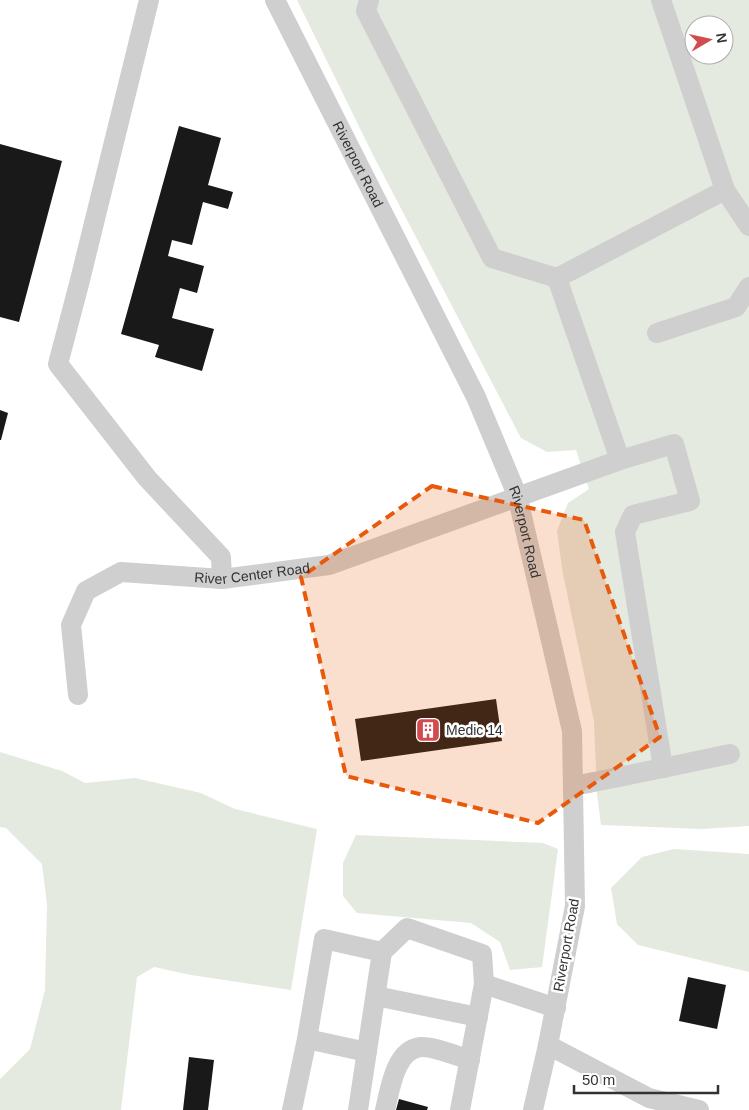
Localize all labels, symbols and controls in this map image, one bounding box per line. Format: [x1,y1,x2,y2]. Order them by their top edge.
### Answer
north arrow [684,15,734,65]
text: N [713,32,731,44]
street label: Riverport Road [330,118,387,210]
street label: Riverport Road [506,483,544,580]
street label: River Center Road [194,560,311,587]
building icon: Medic 14 [415,717,441,743]
place label: Medic 14 [446,722,503,738]
street label: Riverport Road [550,897,582,993]
scale bar [574,1062,718,1094]
text: 50 m [582,1071,615,1088]

